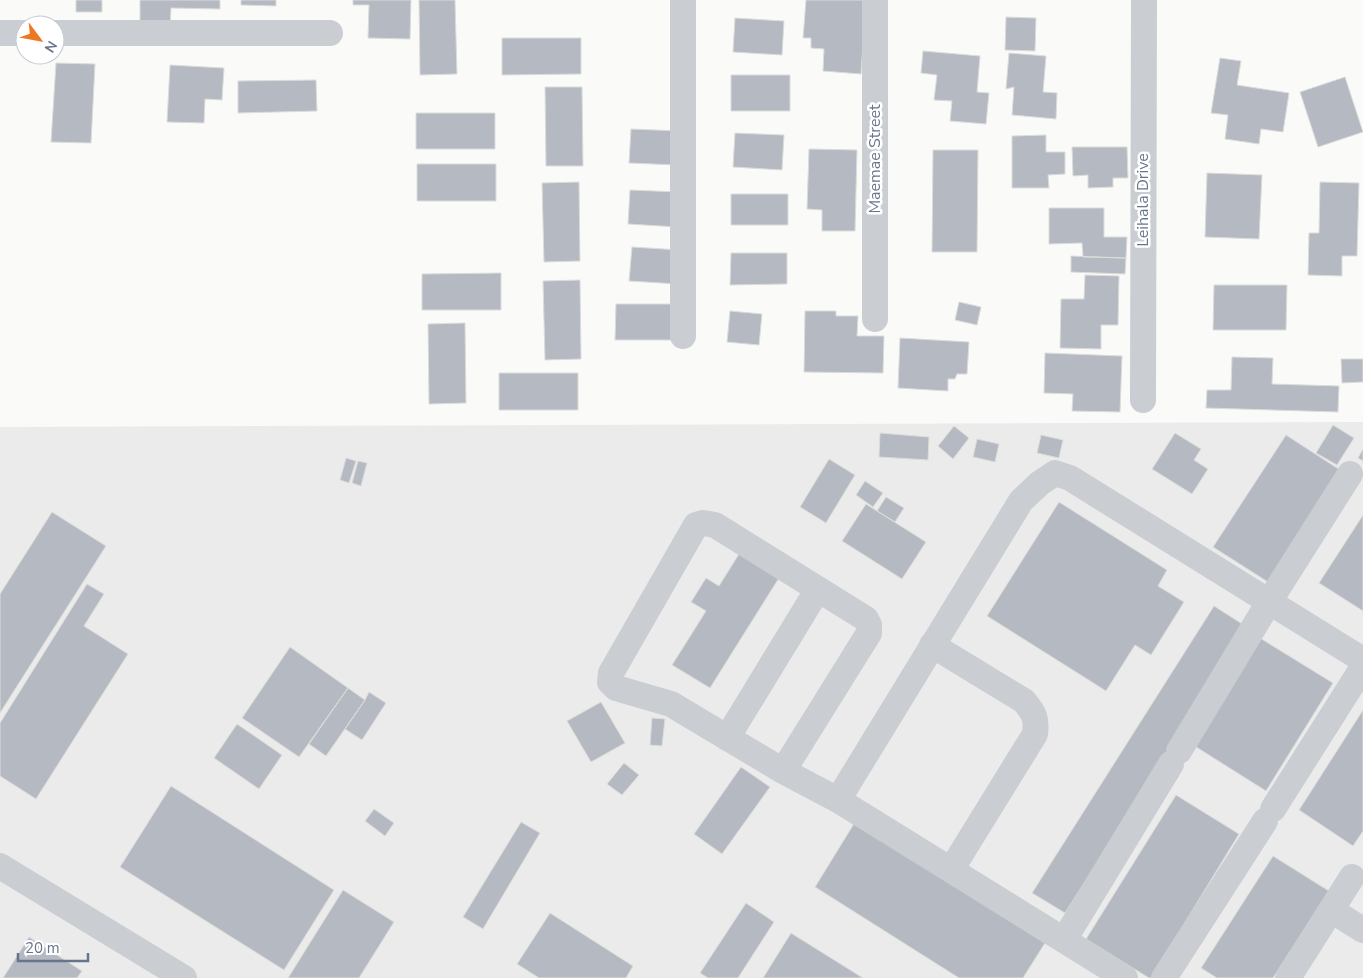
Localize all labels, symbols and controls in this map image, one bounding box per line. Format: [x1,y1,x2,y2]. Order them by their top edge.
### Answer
north arrow [15,15,65,65]
text: N [40,37,61,56]
street label: Maemae Street [864,104,886,214]
street label: Leihala Drive [1132,153,1154,247]
scale bar [18,930,88,962]
text: 20 m [25,938,60,958]

